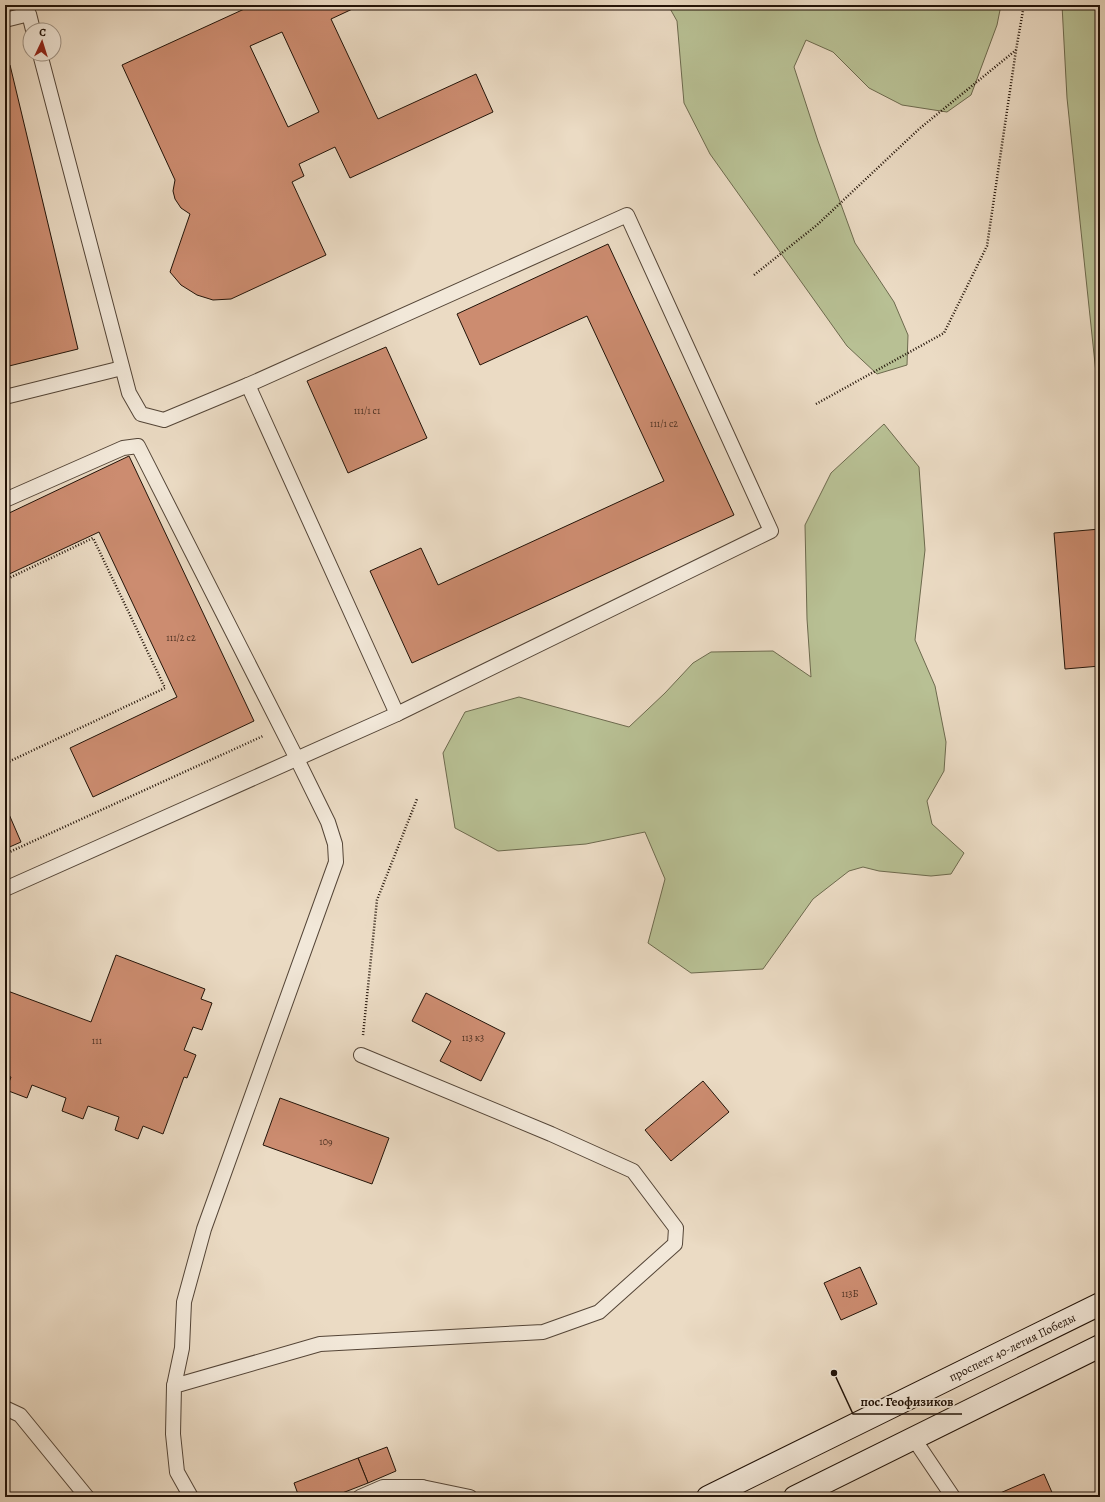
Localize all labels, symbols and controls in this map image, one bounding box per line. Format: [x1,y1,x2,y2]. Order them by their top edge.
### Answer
north arrow [22,22,62,62]
text: С [39,25,47,40]
house number: 111/1 с1 [354,404,381,417]
house number: 111/1 с2 [650,417,678,430]
house number: 111/2 с2 [166,631,196,644]
house number: 113 к3 [462,1031,484,1044]
house number: 111 [92,1034,103,1047]
house number: 109 [319,1135,333,1148]
house number: 113Б [842,1287,859,1300]
street label: проспект 40-летия Победы [946,1309,1078,1385]
callout: пос. Геофизиков [853,1389,962,1414]
text: пос. Геофизиков [861,1393,954,1410]

